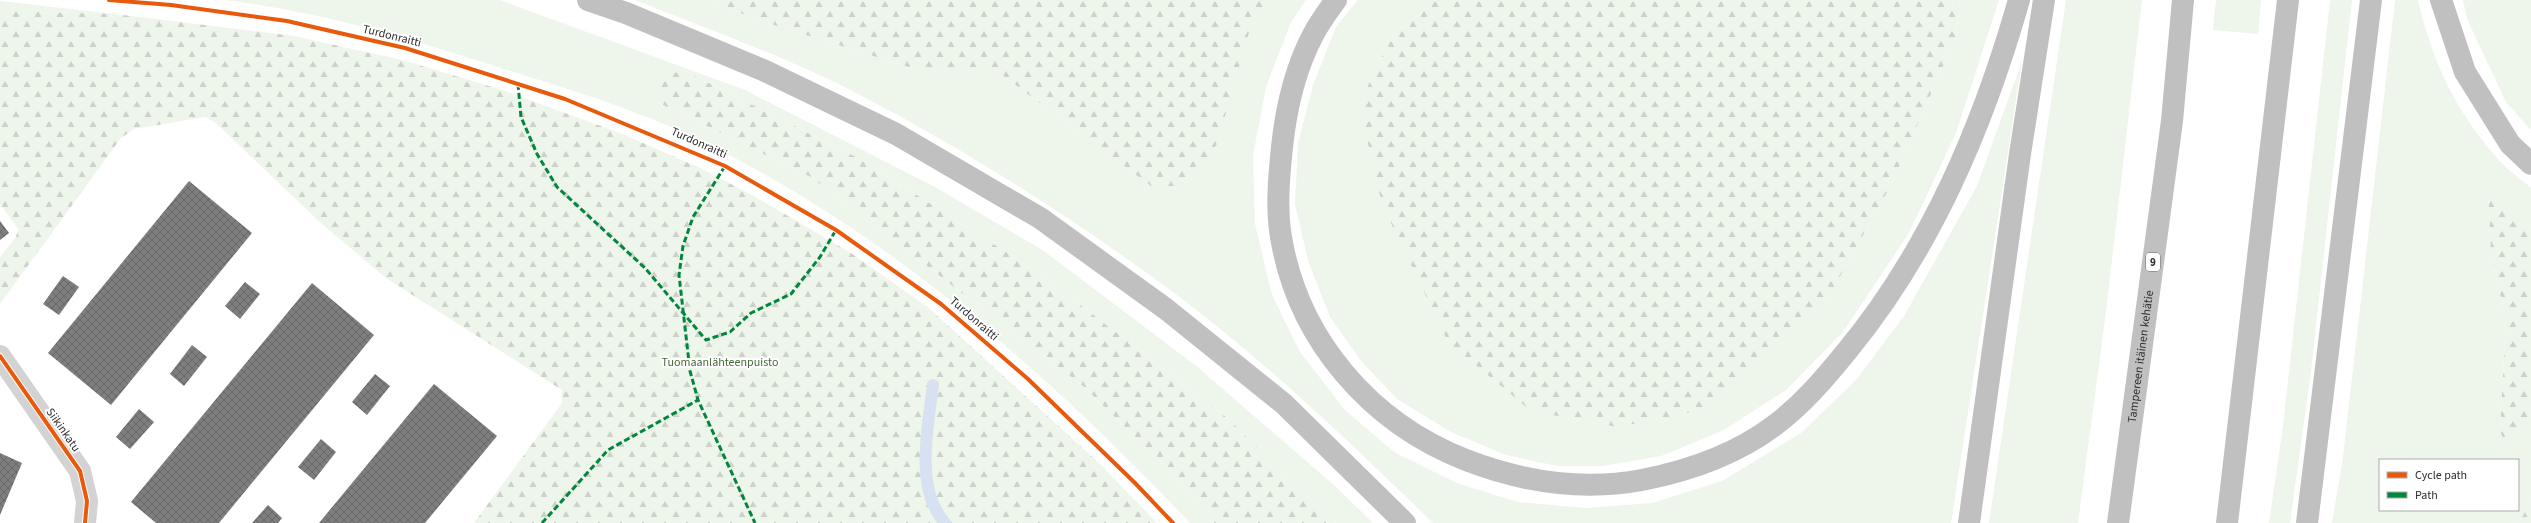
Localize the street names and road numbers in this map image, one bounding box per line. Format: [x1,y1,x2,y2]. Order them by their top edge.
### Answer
street label: Turdonraitti [361,21,423,52]
street label: Turdonraitti [668,123,730,163]
road number: 9 [2146,253,2160,271]
street label: Tampereen itäinen kehätie [2123,289,2158,424]
street label: Turdonraitti [946,293,1002,345]
street label: Siikinkatu [42,405,84,455]

